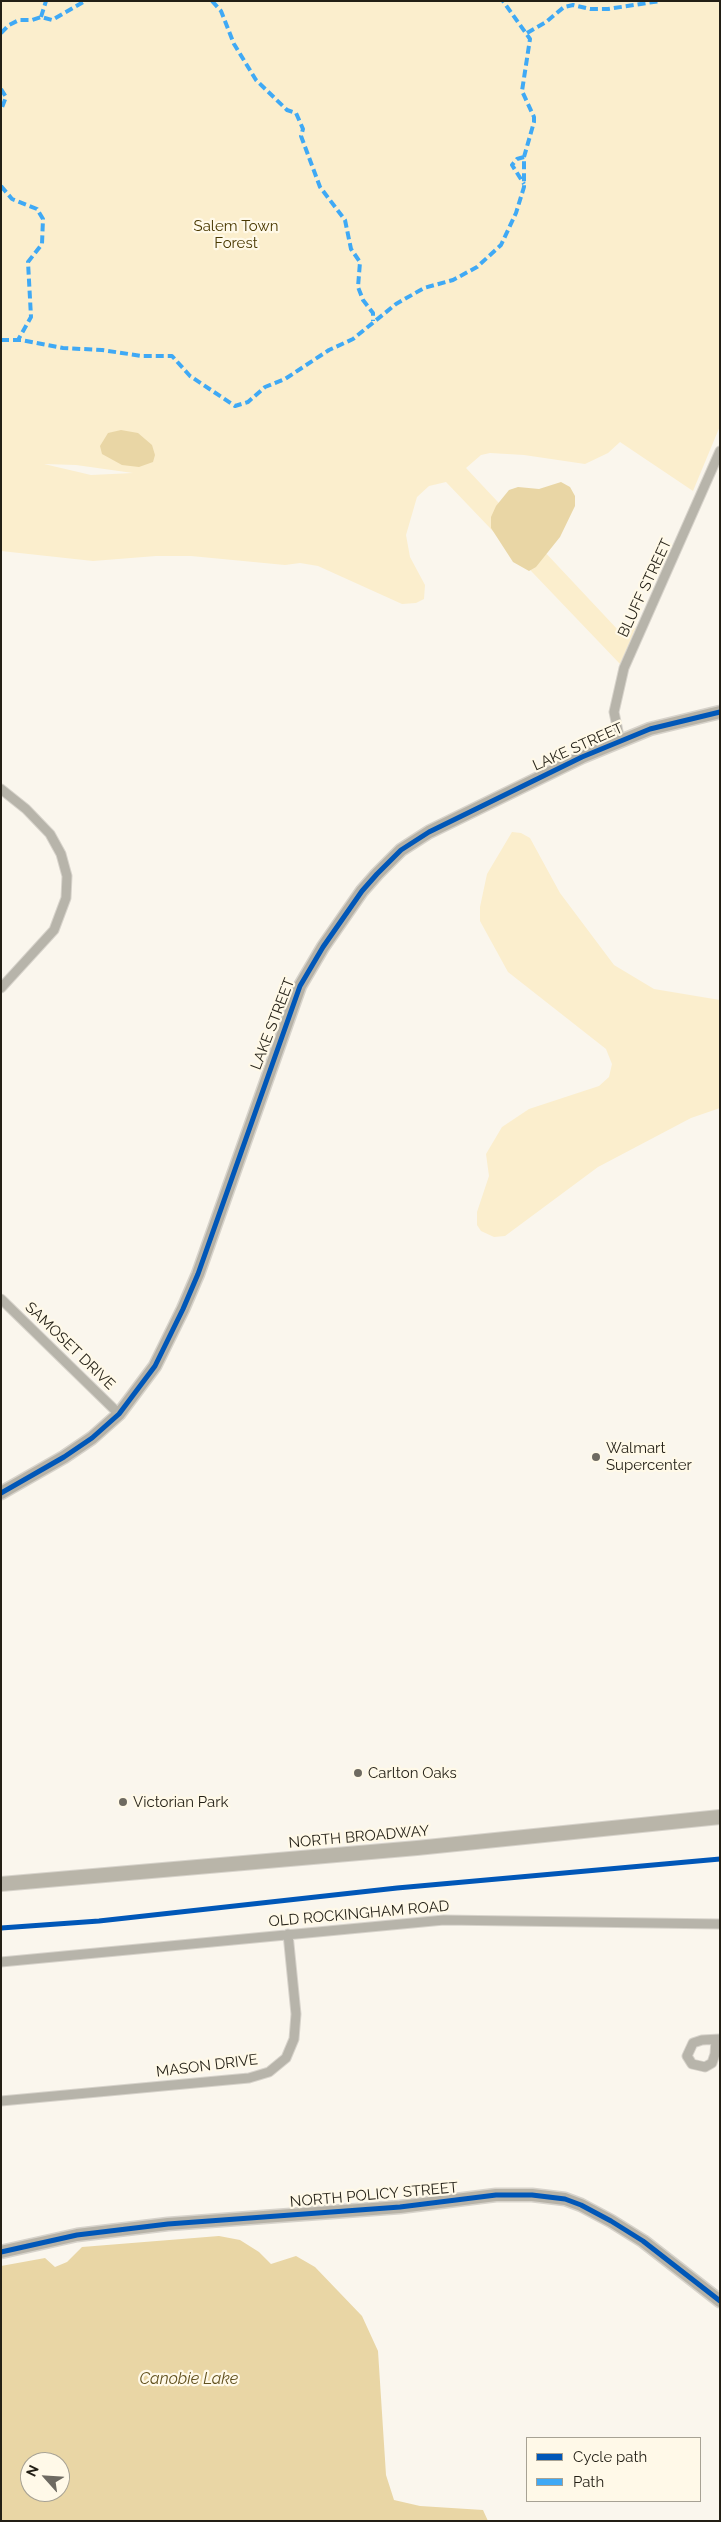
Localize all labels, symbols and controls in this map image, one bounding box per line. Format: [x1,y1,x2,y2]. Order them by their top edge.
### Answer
park label: Salem Town Forest [194,217,278,252]
street label: BLUFF STREET [614,536,676,640]
street label: LAKE STREET [530,719,626,775]
street label: LAKE STREET [247,976,299,1072]
street label: SAMOSET DRIVE [21,1298,119,1394]
place label: Walmart Supercenter [606,1439,692,1474]
marker: Walmart Supercenter [590,1451,602,1463]
place label: Carlton Oaks [368,1764,457,1782]
marker: Carlton Oaks [352,1767,364,1779]
place label: Victorian Park [133,1793,228,1811]
marker: Victorian Park [117,1796,129,1808]
street label: NORTH BROADWAY [288,1822,430,1852]
street label: OLD ROCKINGHAM ROAD [268,1897,450,1931]
street label: MASON DRIVE [155,2051,259,2081]
street label: NORTH POLICY STREET [289,2179,459,2211]
water label: Canobie Lake [140,2369,238,2389]
legend [526,2437,701,2502]
text: Cycle path [573,2448,647,2466]
north arrow [20,2452,70,2502]
text: N [23,2463,42,2479]
text: Path [573,2473,604,2491]

